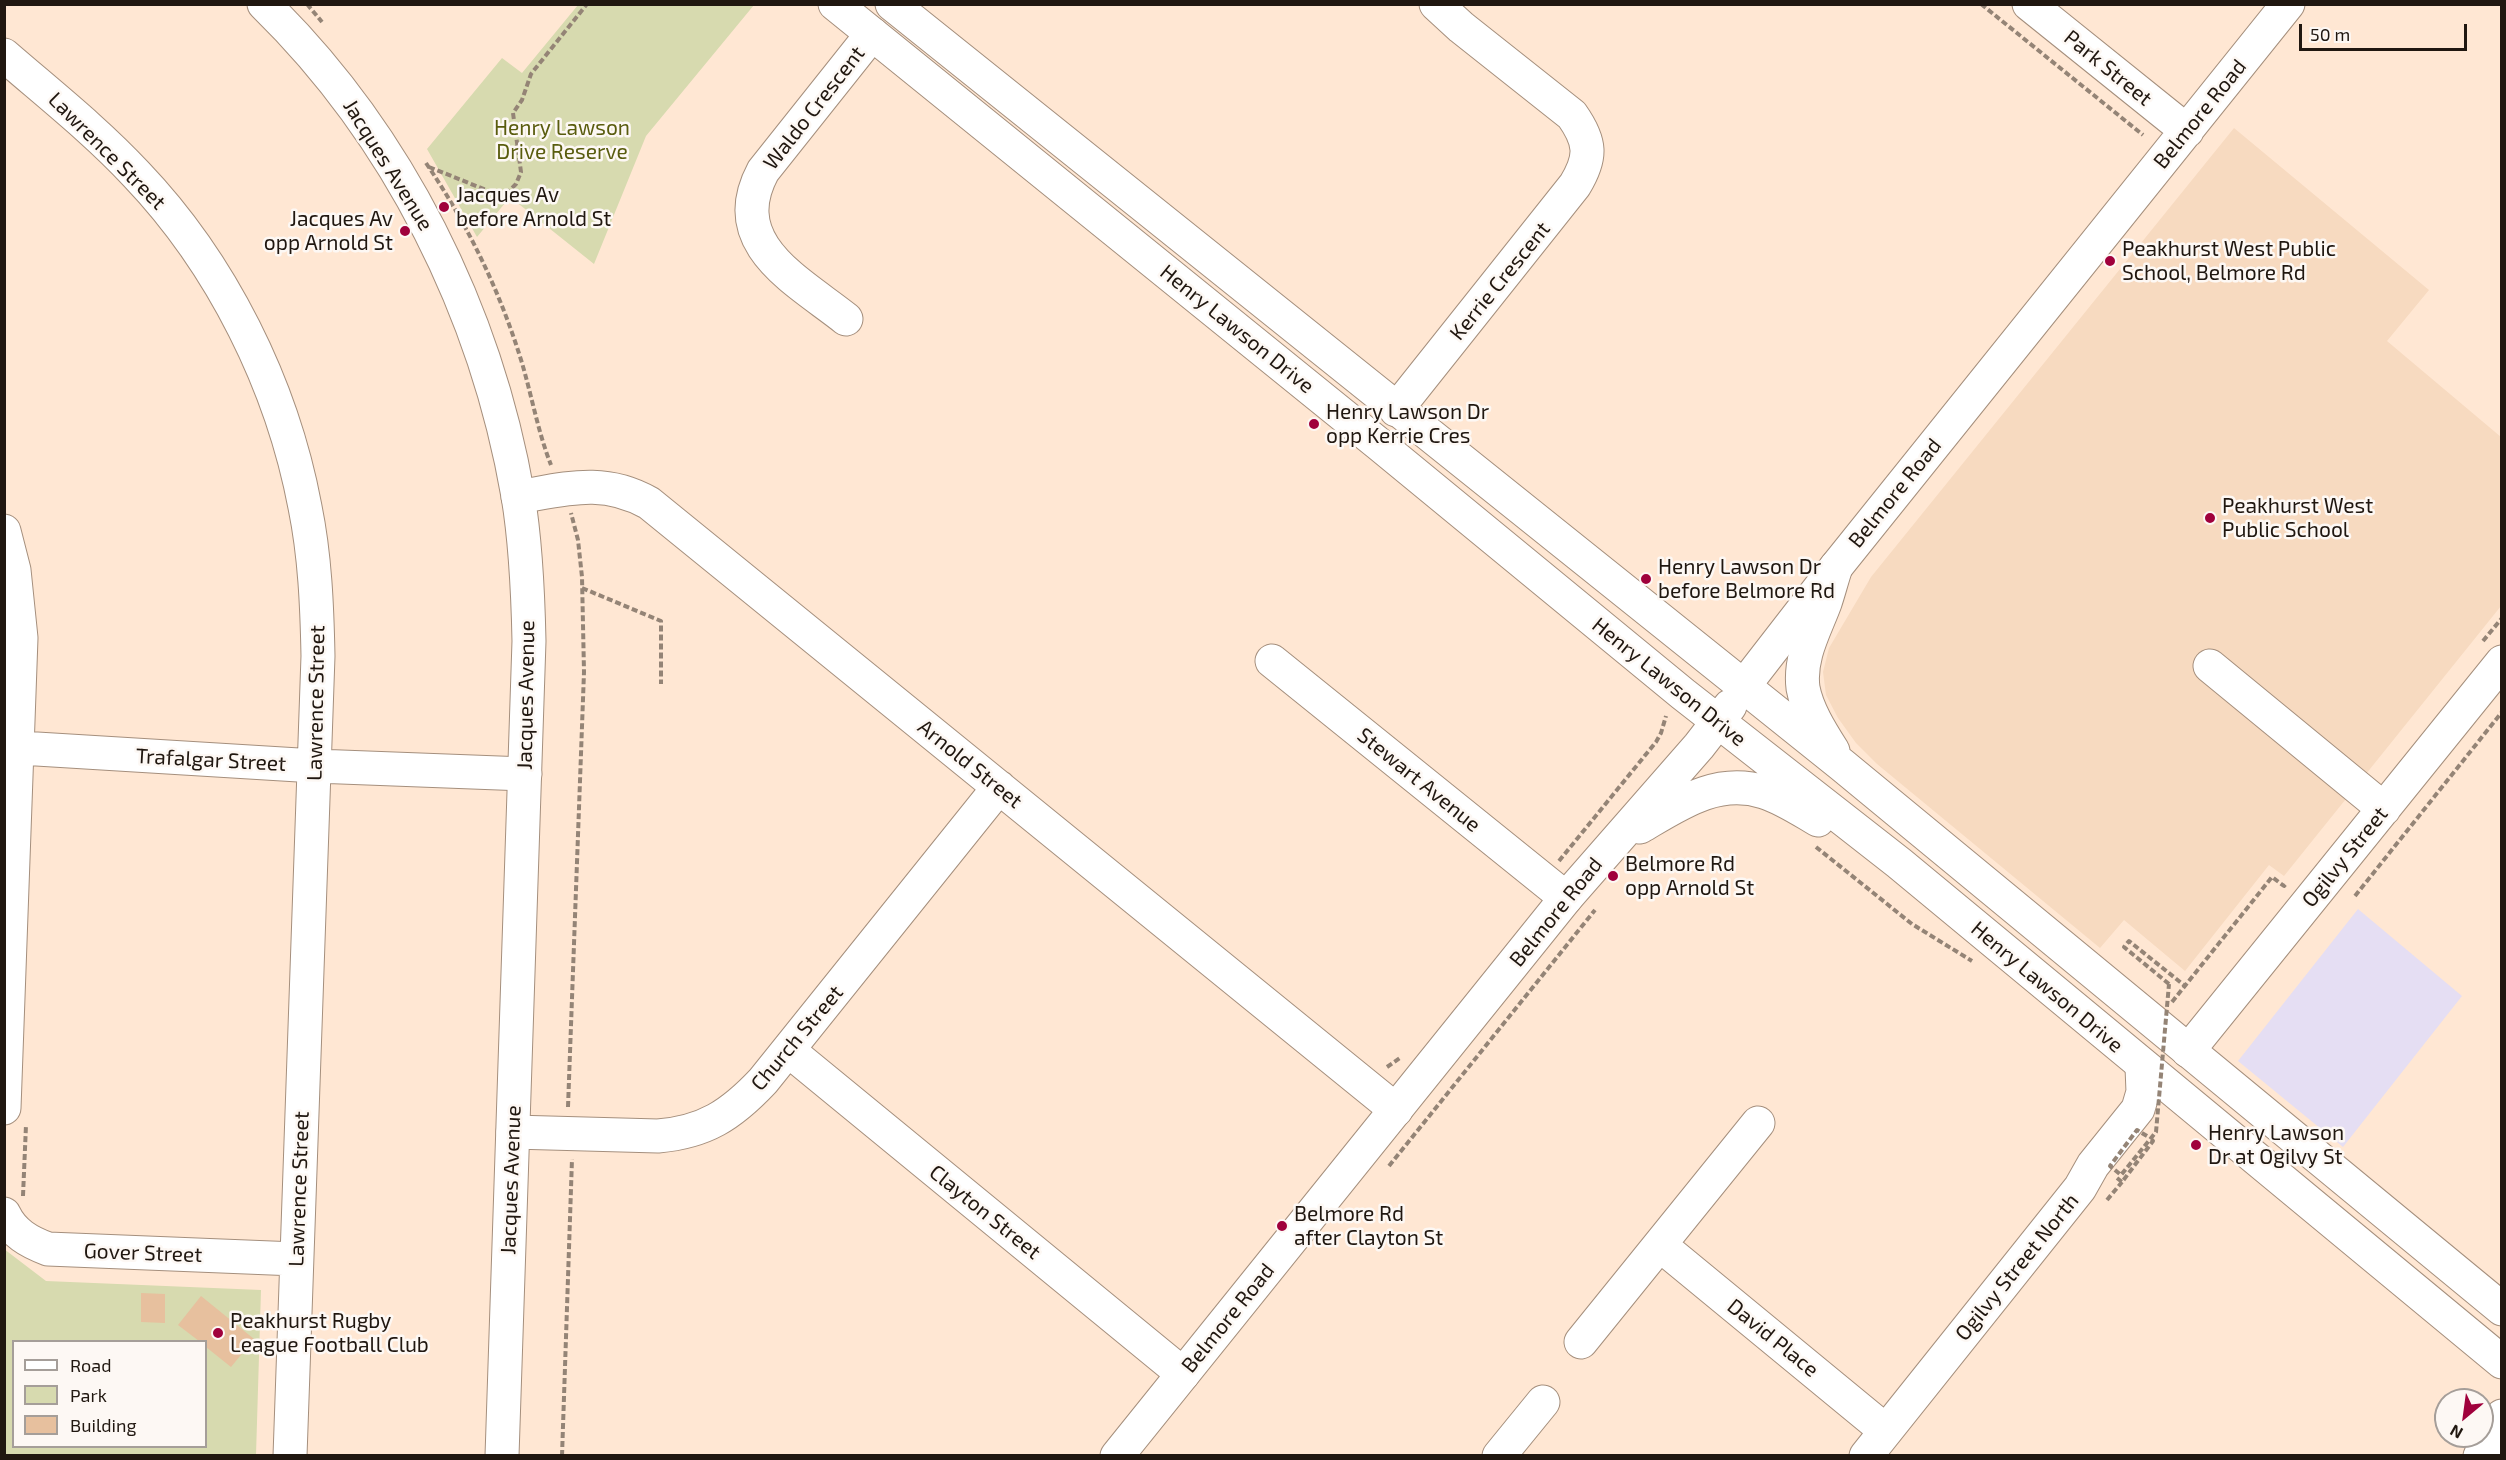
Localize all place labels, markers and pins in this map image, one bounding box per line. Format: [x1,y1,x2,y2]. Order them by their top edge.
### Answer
place label: Jacques Av before Arnold St [456,182,611,232]
marker: Jacques Av before Arnold St [437,200,451,214]
place label: Jacques Av opp Arnold St [264,206,393,256]
marker: Jacques Av opp Arnold St [398,224,412,238]
place label: Peakhurst West Public School, Belmore Rd [2122,236,2336,286]
marker: Peakhurst West Public School, Belmore Rd [2103,254,2117,268]
place label: Henry Lawson Dr opp Kerrie Cres [1326,399,1489,449]
marker: Henry Lawson Dr opp Kerrie Cres [1307,417,1321,431]
place label: Peakhurst West Public School [2222,493,2373,543]
marker: Peakhurst West Public School [2203,511,2217,525]
place label: Henry Lawson Dr before Belmore Rd [1658,554,1835,604]
marker: Henry Lawson Dr before Belmore Rd [1639,572,1653,586]
place label: Belmore Rd opp Arnold St [1625,851,1754,901]
marker: Belmore Rd opp Arnold St [1606,869,1620,883]
place label: Henry Lawson Dr at Ogilvy St [2208,1120,2344,1170]
marker: Henry Lawson Dr at Ogilvy St [2189,1138,2203,1152]
place label: Belmore Rd after Clayton St [1294,1201,1443,1251]
marker: Belmore Rd after Clayton St [1275,1219,1289,1233]
place label: Peakhurst Rugby League Football Club [230,1308,429,1358]
marker: Peakhurst Rugby League Football Club [211,1326,225,1340]

